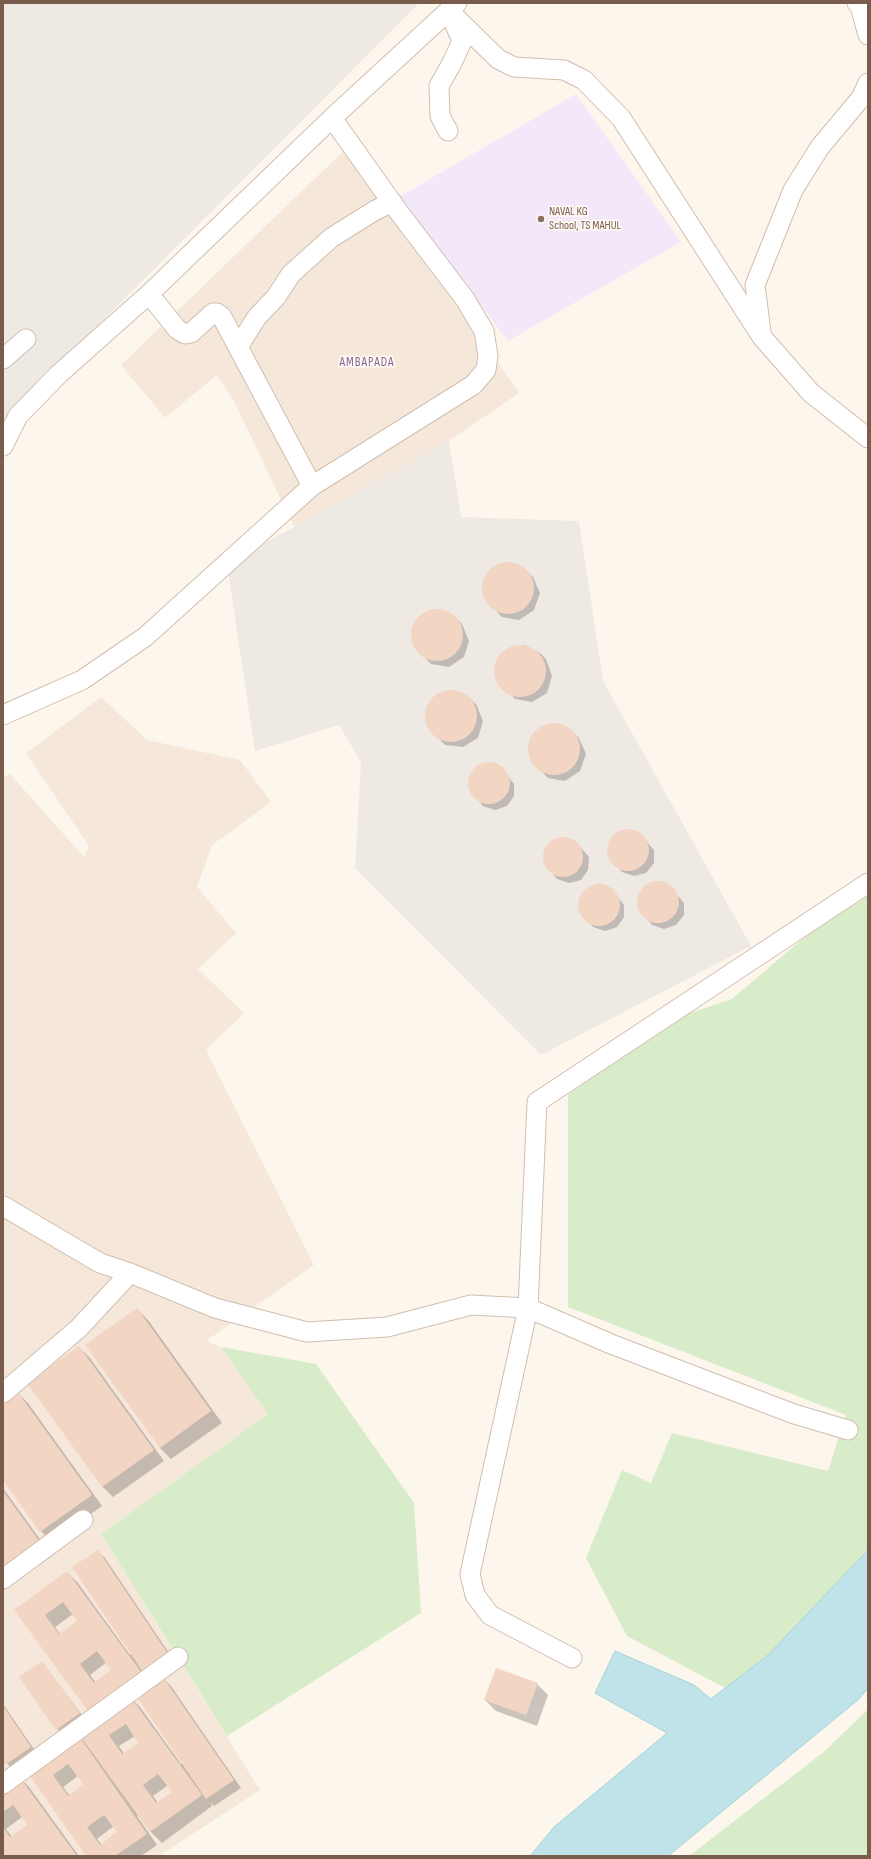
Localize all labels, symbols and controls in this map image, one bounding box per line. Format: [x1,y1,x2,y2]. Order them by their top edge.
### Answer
place label: NAVAL KG School, TS MAHUL [549,205,621,233]
marker: NAVAL KG School, TS MAHUL [536,214,546,224]
district label: AMBAPADA [339,355,395,371]

